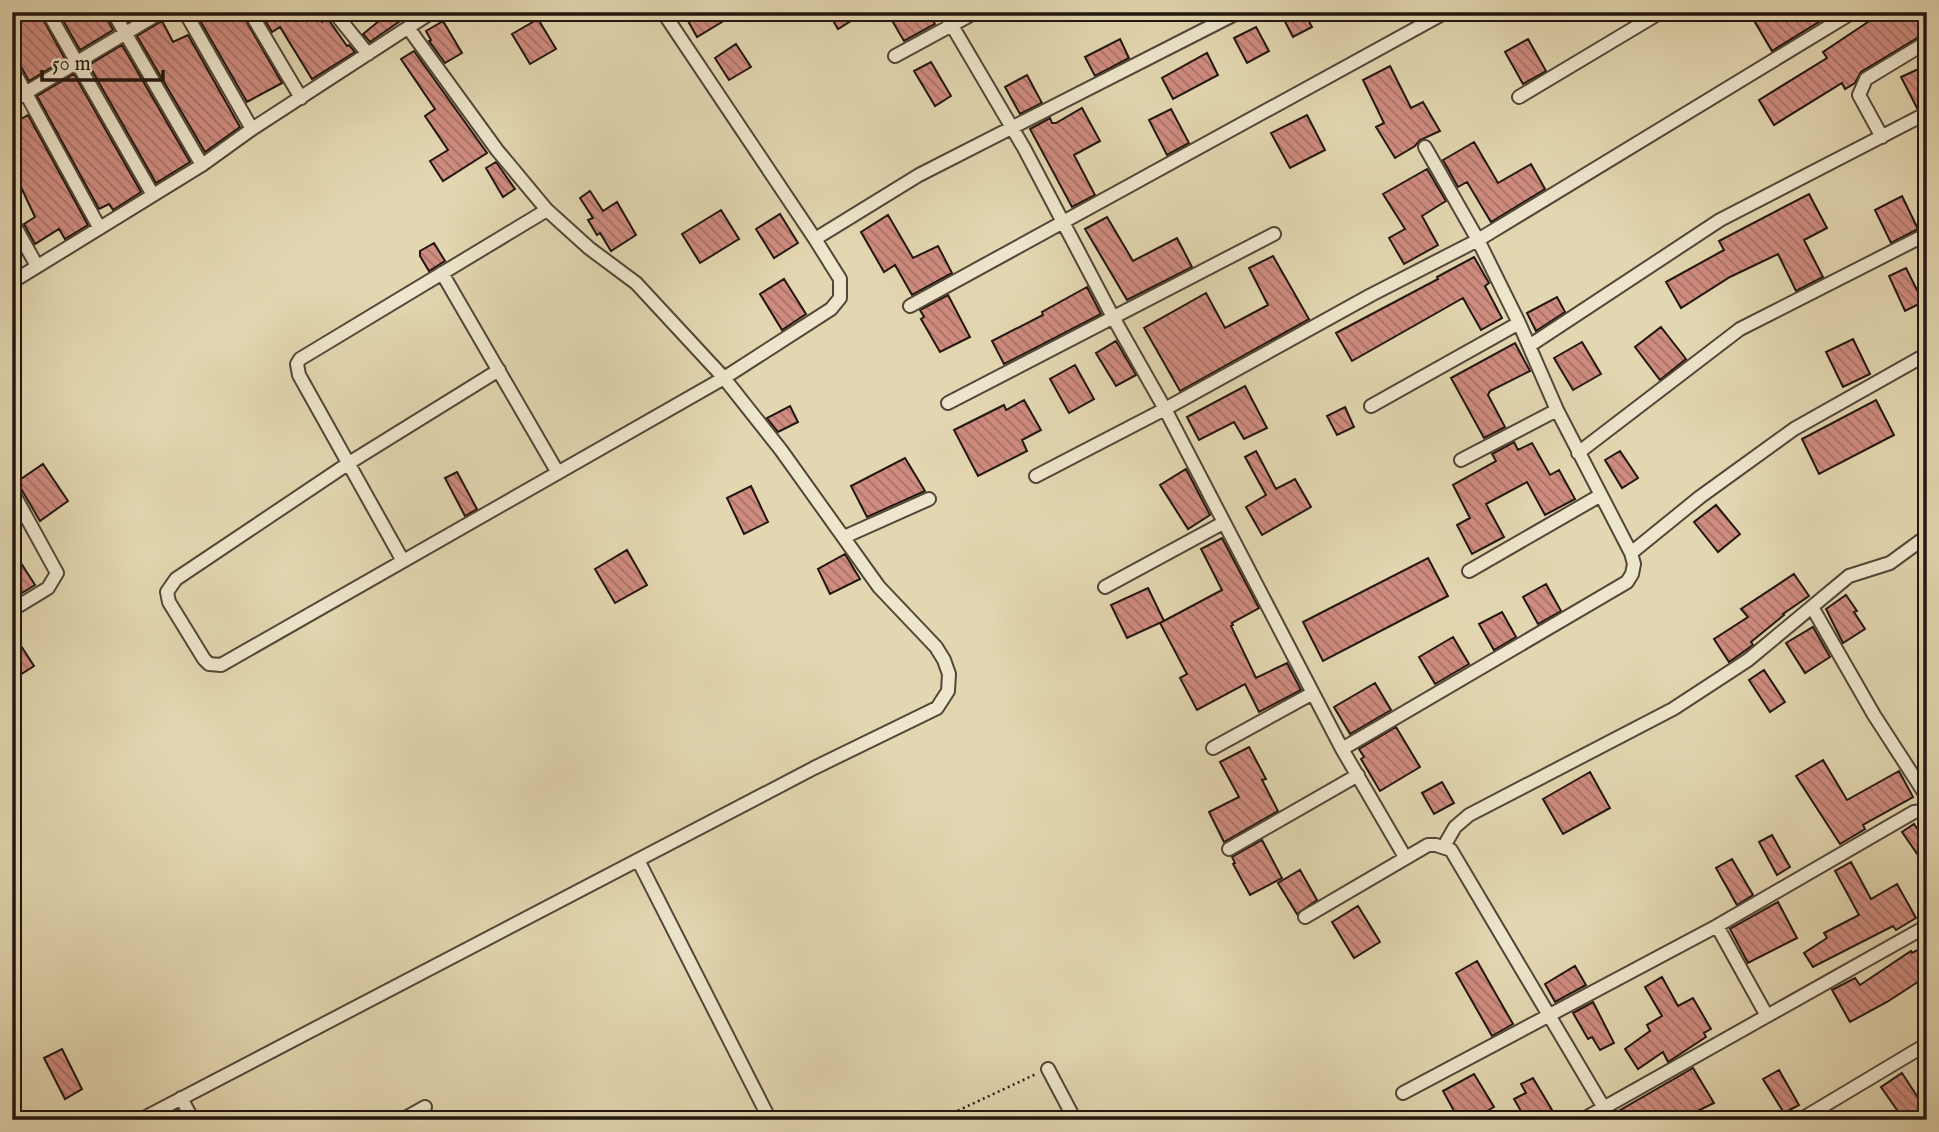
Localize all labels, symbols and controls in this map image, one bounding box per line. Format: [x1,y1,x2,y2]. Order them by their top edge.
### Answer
scale bar [42,38,163,82]
text: 50 m [52,51,91,78]

